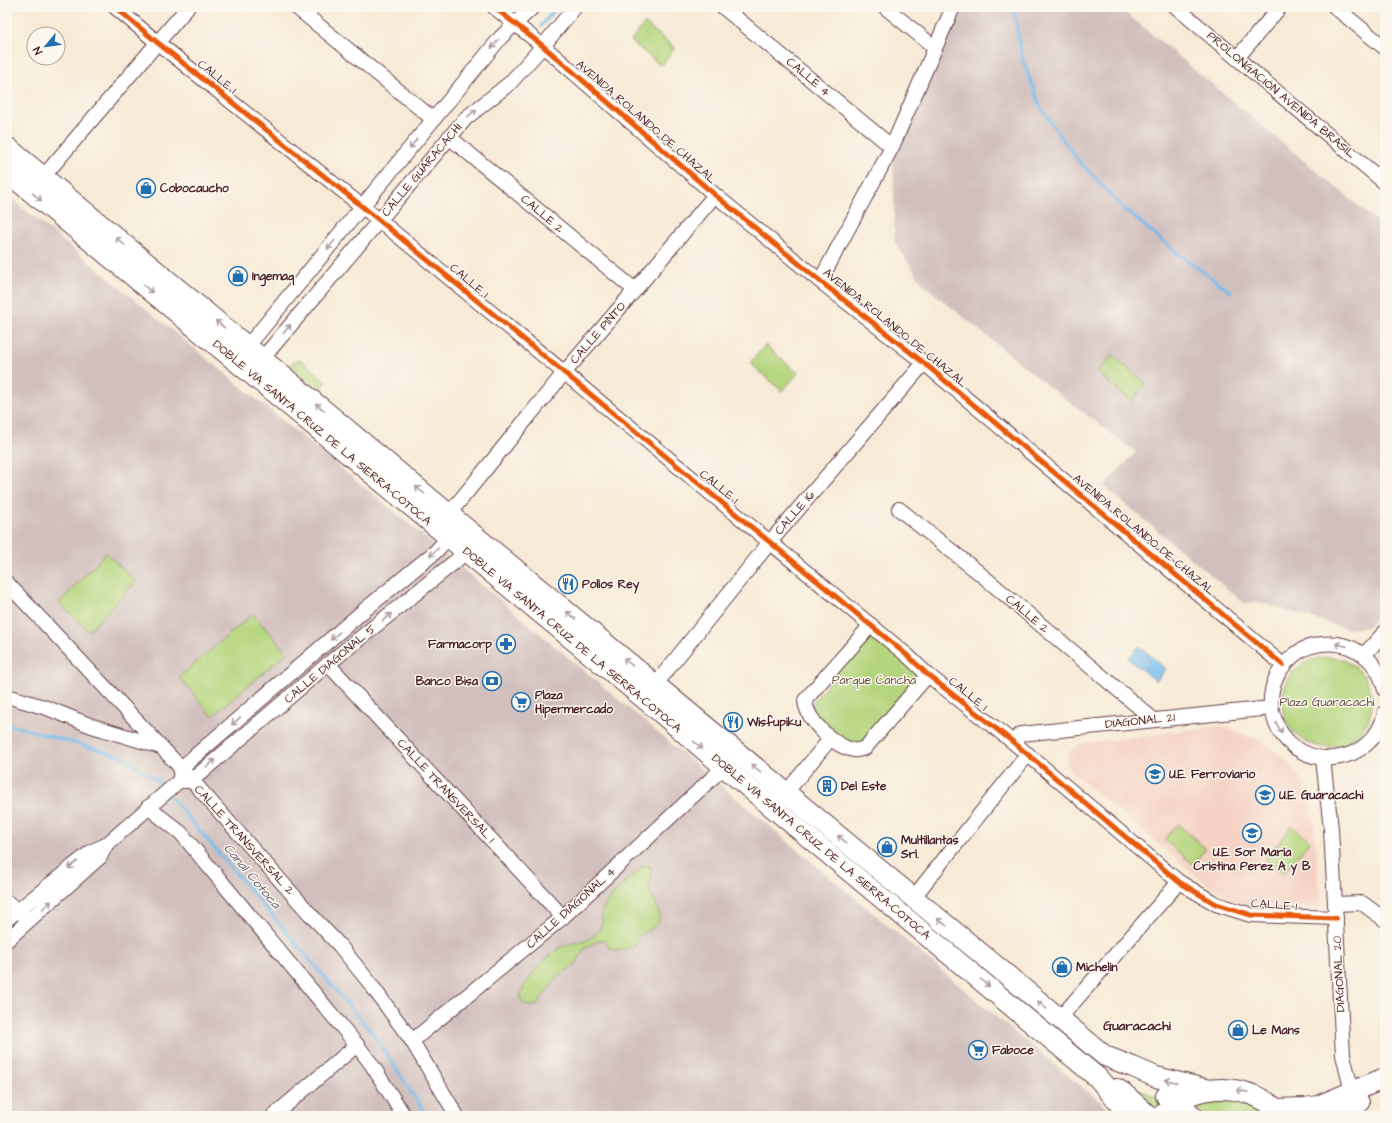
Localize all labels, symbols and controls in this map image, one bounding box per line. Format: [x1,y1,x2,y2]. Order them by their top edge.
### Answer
north arrow [26,26,66,66]
street label: PROLONGACIÓN AVENIDA BRASIL [1203,28,1360,163]
one-way arrow [491,38,500,49]
text: N [29,44,46,57]
street label: CALLE 4 [782,53,834,101]
street label: CALLE 1 [194,56,241,98]
street label: AVENIDA ROLANDO DE CHAZAL [572,56,720,188]
one-way arrow [467,109,477,118]
street label: CALLE GUARACACHI [378,119,466,220]
one-way arrow [408,139,417,150]
shop icon: Cobocaucho [135,177,157,199]
place label: Cobocaucho [160,180,229,197]
street label: CALLE 2 [517,191,567,237]
one-way arrow [32,193,42,202]
one-way arrow [114,236,125,245]
one-way arrow [326,240,335,251]
street label: CALLE 1 [446,260,493,303]
street label: AVENIDA ROLANDO DE CHAZAL [819,264,971,392]
shop icon: Ingemaq [227,265,249,287]
place label: Ingemaq [252,268,295,287]
one-way arrow [143,284,153,293]
street label: CALLE PINTO [566,298,630,368]
one-way arrow [214,319,225,328]
one-way arrow [283,324,292,334]
street label: DOBLE VÍA SANTA CRUZ DE LA SIERRA-COTOCA [209,336,435,530]
one-way arrow [315,402,325,411]
street label: CALLE 1 [696,466,743,508]
street label: AVENIDA ROLANDO DE CHAZAL [1069,470,1219,600]
one-way arrow [415,485,425,494]
street label: CALLE 16 [771,487,819,539]
street label: DOBLE VÍA SANTA CRUZ DE LA SIERRA-COTOCA [459,543,685,737]
one-way arrow [429,548,440,557]
restaurant icon: Pollos Rey [557,573,579,595]
place label: Pollos Rey [582,576,640,594]
street label: CALLE 2 [1002,591,1052,637]
one-way arrow [565,611,576,620]
one-way arrow [381,613,392,621]
street label: CALLE DIAGONAL 5 [280,620,380,708]
one-way arrow [329,631,340,640]
pharmacy icon: Farmacorp [495,633,517,655]
place label: Farmacorp [428,636,492,654]
one-way arrow [1335,641,1348,648]
one-way arrow [623,658,633,667]
bank icon: Banco Bisa [481,670,503,692]
park label: Parque Cancha [832,672,916,689]
place label: Banco Bisa [416,673,479,690]
street label: CALLE 1 [945,673,992,715]
place label: Plaza Hipermercado [535,687,613,719]
supermarket icon: Plaza Hipermercado [510,691,532,713]
park label: Plaza Guaracachi [1280,694,1375,711]
street label: DIAGONAL 21 [1104,709,1176,733]
restaurant icon: Wisfupiku [722,711,744,733]
place label: Wisfupiku [746,714,801,732]
one-way arrow [231,716,242,725]
one-way arrow [1275,722,1283,734]
street label: CALLE TRANSVERSAL 1 [393,735,499,847]
one-way arrow [692,740,703,749]
street label: DOBLE VÍA SANTA CRUZ DE LA SIERRA-COTOCA [708,750,934,944]
one-way arrow [206,759,217,768]
school or university icon: U.E. Ferroviario [1144,763,1166,785]
one-way arrow [751,764,761,773]
place label: U.E. Ferroviario [1168,766,1255,783]
building icon: Del Este [816,775,838,797]
place label: Del Este [841,778,887,795]
street label: CALLE TRANSVERSAL 2 [190,781,298,899]
school or university icon: U.E. Guaracachi [1254,784,1276,806]
place label: U.E. Guaracachi [1278,787,1363,804]
school or university icon: U.E. Sor María Cristina Perez A y B [1241,822,1263,844]
place label: Multillantas Srl. [900,832,958,863]
one-way arrow [836,835,847,843]
shop icon: Multillantas Srl. [876,836,898,858]
water label: Canal Cotoca [219,840,286,914]
place label: U.E. Sor María Cristina Perez A y B [1194,844,1311,876]
one-way arrow [68,861,79,870]
street label: CALLE DIAGONAL 4 [523,863,619,953]
street label: CALLE 1 [1250,895,1298,915]
one-way arrow [42,900,52,910]
one-way arrow [937,917,947,926]
street label: DIAGONAL 20 [1328,935,1349,1013]
shop icon: Michelin [1051,956,1073,978]
place label: Michelin [1076,959,1117,976]
one-way arrow [979,978,990,987]
one-way arrow [1037,1000,1048,1009]
district label: Guaracachi [1103,1017,1172,1035]
shop icon: Le Mans [1227,1019,1249,1041]
place label: Le Mans [1252,1022,1300,1039]
supermarket icon: Faboce [967,1039,989,1061]
place label: Faboce [992,1042,1034,1059]
one-way arrow [1164,1077,1177,1085]
one-way arrow [1236,1087,1249,1095]

